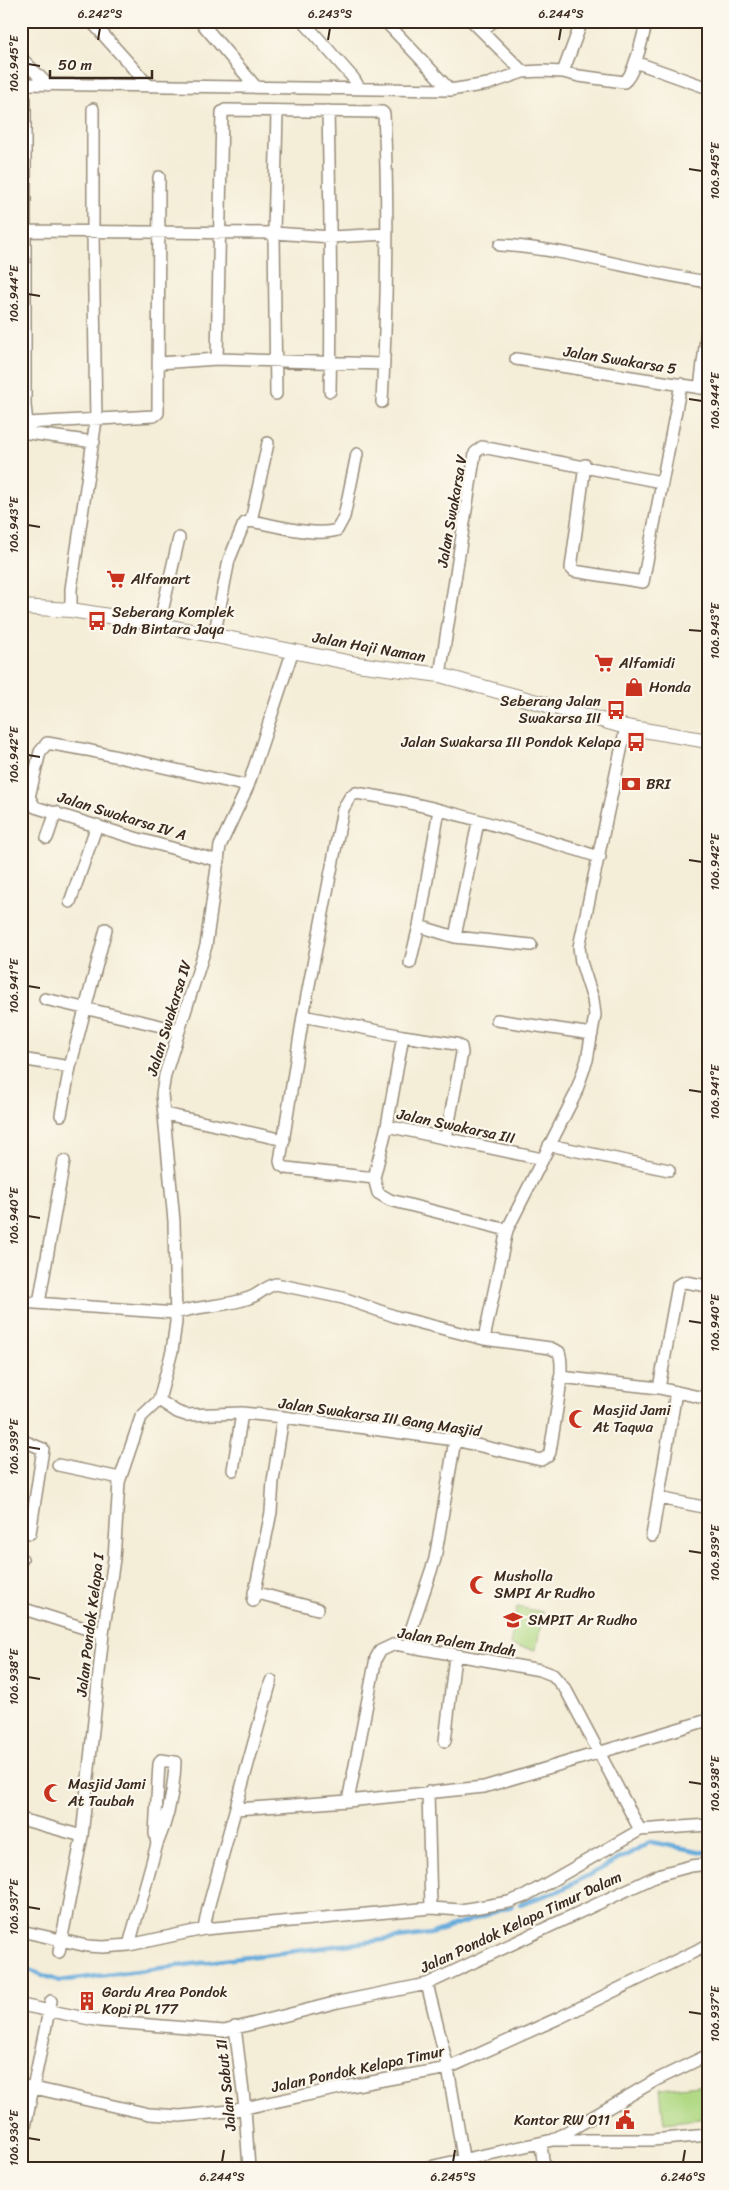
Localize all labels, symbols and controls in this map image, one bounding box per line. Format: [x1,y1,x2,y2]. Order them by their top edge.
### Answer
text: 6.242°S [78,3,123,25]
text: 6.243°S [308,3,353,25]
text: 6.244°S [538,3,584,25]
text: 106.945°E [3,34,25,93]
scale bar [50,48,152,80]
text: 50 m [58,52,93,78]
text: 106.945°E [704,141,726,200]
text: 106.944°E [3,264,25,323]
street label: Jalan Swakarsa 5 [561,338,678,382]
text: 106.944°E [704,371,726,430]
street label: Jalan Swakarsa V [429,453,475,570]
text: 106.943°E [3,495,25,553]
place label: Alfamart [130,566,191,592]
supermarket icon: Alfamart [105,568,127,590]
place label: Seberang Komplek Ddn Bintara Jaya [112,599,235,642]
text: 106.943°E [704,601,726,659]
bus stop icon: Seberang Komplek Ddn Bintara Jaya [86,610,108,632]
street label: Jalan Haji Naman [310,624,427,670]
place label: Alfamidi [618,650,676,676]
supermarket icon: Alfamidi [593,652,615,674]
place label: Honda [649,674,691,700]
shop icon: Honda [623,676,645,698]
place label: Seberang Jalan Swakarsa III [500,688,601,731]
bus stop icon: Seberang Jalan Swakarsa III [605,699,627,721]
text: 106.942°E [3,725,25,783]
place label: Jalan Swakarsa III Pondok Kelapa [400,729,621,755]
bus stop icon: Jalan Swakarsa III Pondok Kelapa [625,731,647,753]
place label: BRI [646,771,672,797]
bank icon: BRI [620,773,642,795]
street label: Jalan Swakarsa IV A [53,784,190,848]
text: 106.942°E [704,832,726,890]
text: 106.941°E [3,957,25,1014]
street label: Jalan Swakarsa IV [139,957,199,1080]
text: 106.941°E [704,1063,726,1120]
street label: Jalan Swakarsa III [394,1101,518,1151]
text: 106.940°E [3,1186,25,1245]
text: 106.940°E [704,1293,726,1352]
street label: Jalan Swakarsa III Gang Masjid [276,1390,484,1444]
place label: Masjid Jami At Taqwa [592,1397,672,1440]
mosque icon: Masjid Jami At Taqwa [567,1408,589,1430]
text: 106.939°E [3,1418,25,1475]
text: 106.939°E [704,1524,726,1581]
street label: Jalan Pondok Kelapa I [68,1551,112,1699]
place label: Musholla SMPI Ar Rudho [494,1563,595,1606]
mosque icon: Musholla SMPI Ar Rudho [468,1574,490,1596]
place label: SMPIT Ar Rudho [528,1607,638,1633]
school or university icon: SMPIT Ar Rudho [502,1609,524,1631]
street label: Jalan Palem Indah [395,1620,518,1664]
text: 106.938°E [3,1648,25,1705]
text: 106.938°E [704,1755,726,1812]
place label: Masjid Jami At Taubah [67,1771,147,1814]
mosque icon: Masjid Jami At Taubah [42,1782,64,1804]
street label: Jalan Pondok Kelapa Timur Dalam [415,1864,626,1981]
text: 106.937°E [3,1878,25,1935]
place label: Gardu Area Pondok Kopi PL 177 [102,1979,228,2022]
text: 106.937°E [704,1985,726,2042]
building icon: Gardu Area Pondok Kopi PL 177 [76,1990,98,2012]
street label: Jalan Sabut II [208,2037,244,2133]
street label: Jalan Pondok Kelapa Timur [268,2038,448,2100]
place label: Kantor RW 011 [514,2107,610,2133]
text: 106.936°E [3,2109,25,2166]
public building icon: Kantor RW 011 [614,2109,636,2131]
text: 6.244°S [199,2166,245,2188]
text: 6.245°S [431,2166,476,2188]
text: 6.246°S [661,2166,706,2188]

